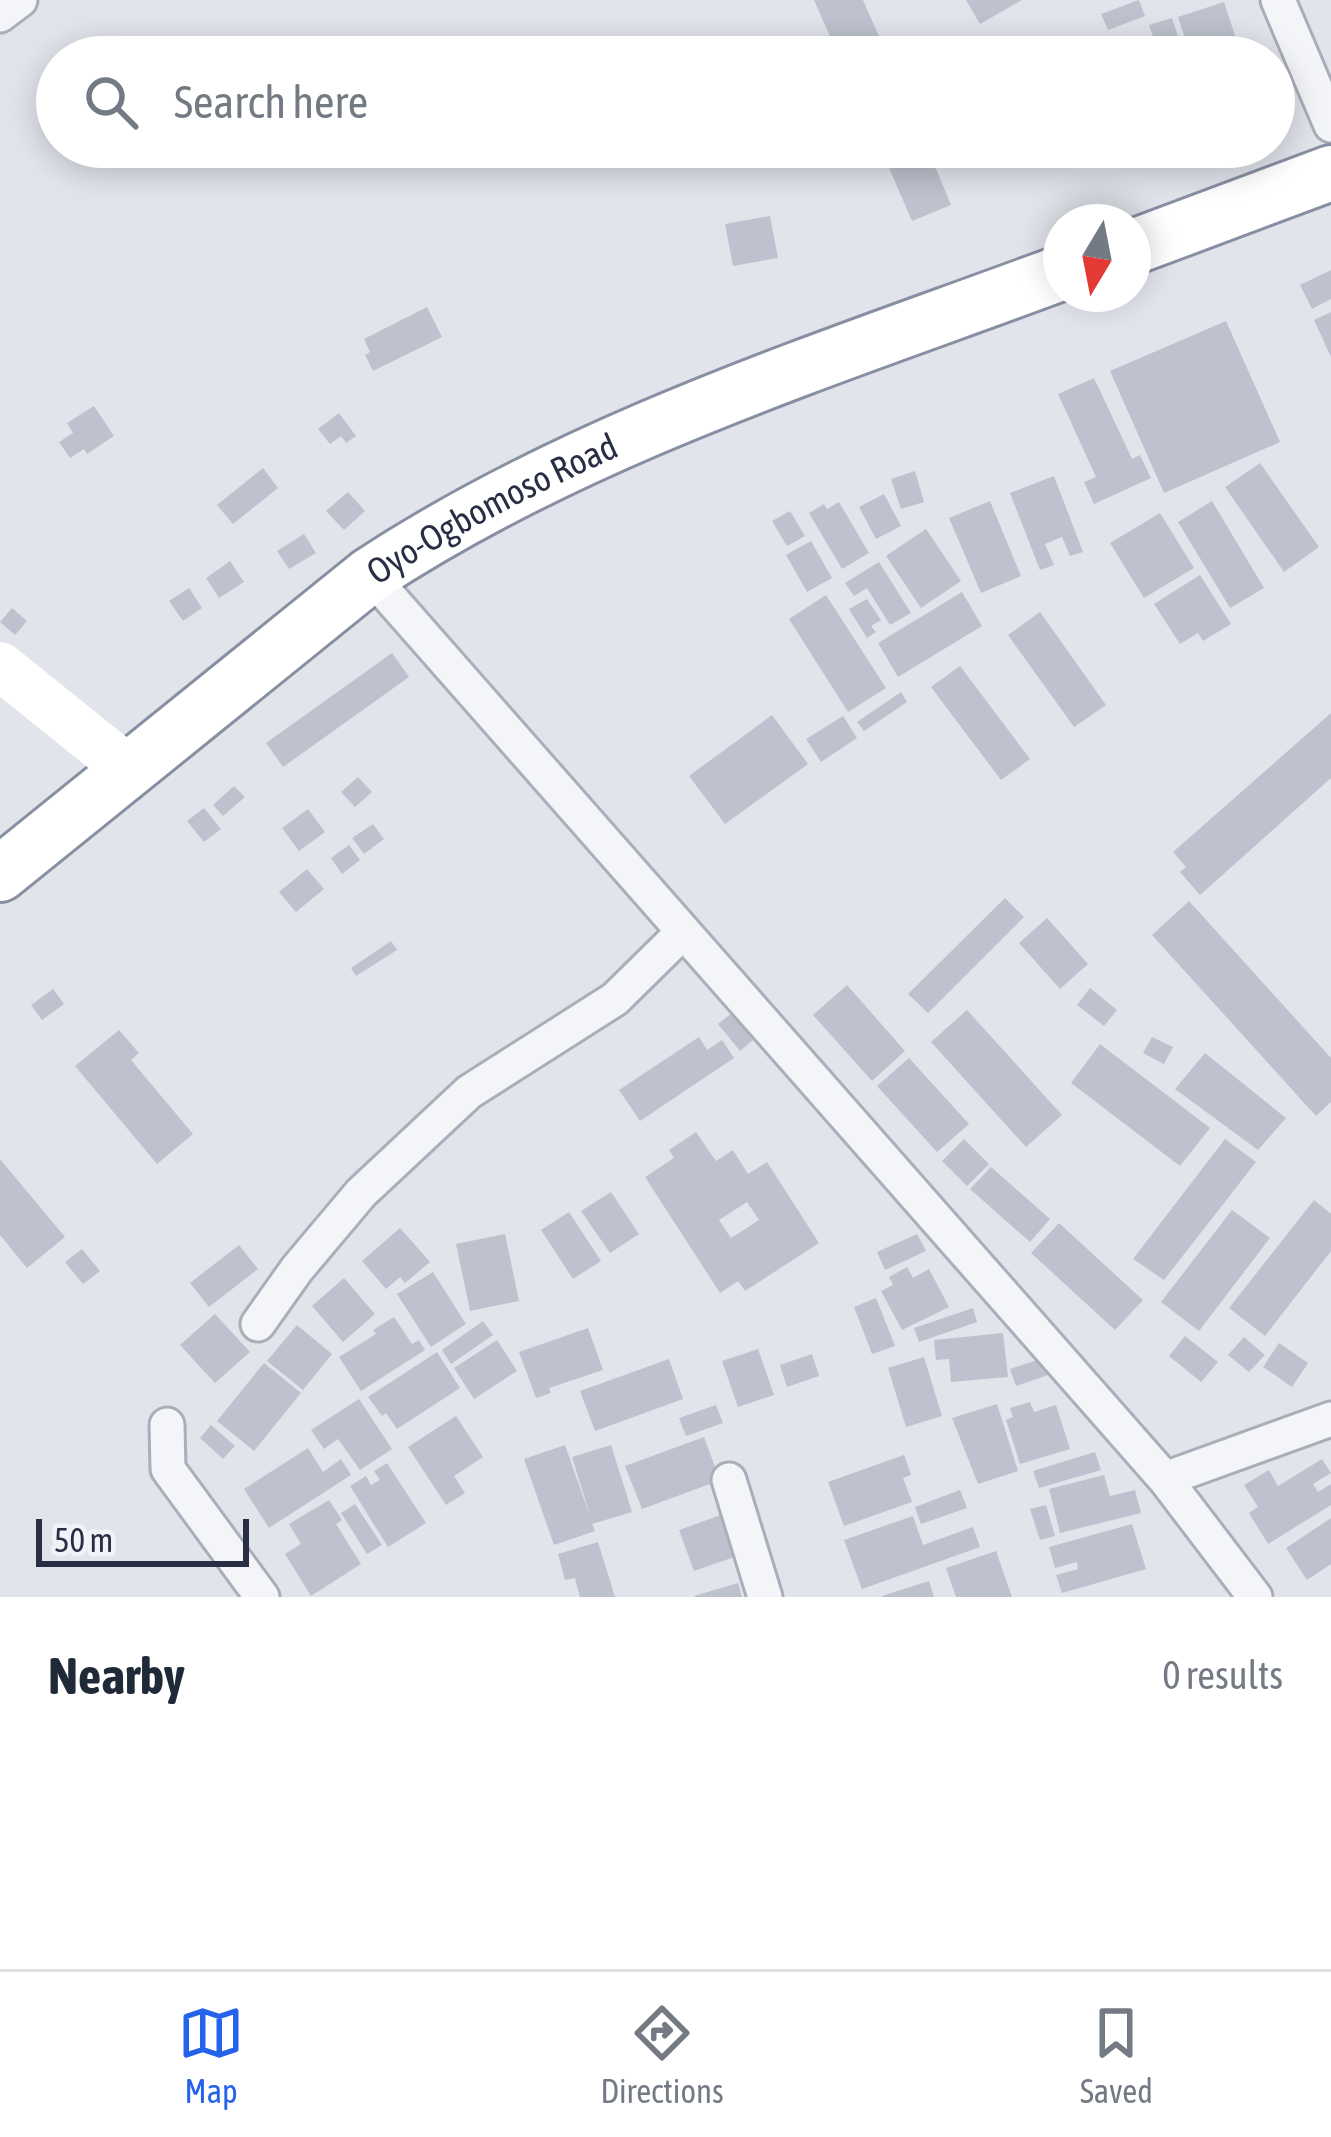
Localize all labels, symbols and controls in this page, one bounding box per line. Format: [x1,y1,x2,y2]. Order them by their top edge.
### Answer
search box [36,36,1295,168]
icon: search [78,69,144,135]
text: Search here [174,76,368,128]
north arrow [1043,204,1151,312]
street label: Oyo-Ogbomoso Road [359,424,624,592]
scale bar [36,1513,249,1566]
text: 50 m [54,1521,113,1559]
text: Nearby [48,1646,185,1705]
text: 0 results [1162,1653,1283,1697]
tab: Map [178,2000,244,2110]
tab: Directions [600,2000,724,2110]
tab: Saved [1080,2000,1153,2110]

